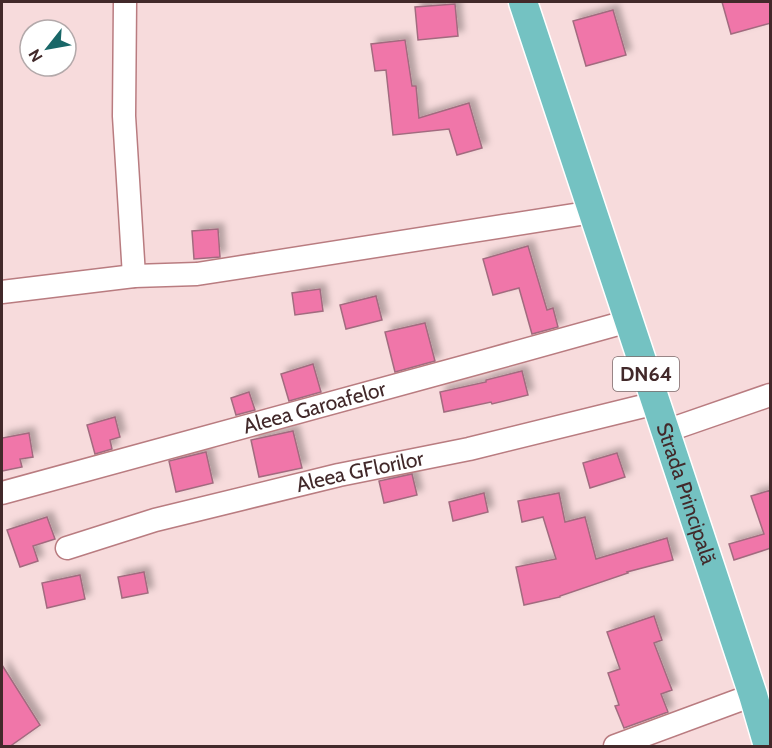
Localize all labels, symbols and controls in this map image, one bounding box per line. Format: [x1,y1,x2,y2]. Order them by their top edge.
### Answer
north arrow [18,18,78,78]
text: N [25,46,47,65]
road number: DN64 [613,357,679,391]
street label: Aleea Garoafelor [240,376,389,439]
street label: Strada Principală [652,419,722,567]
street label: Aleea GFlorilor [294,445,426,497]

